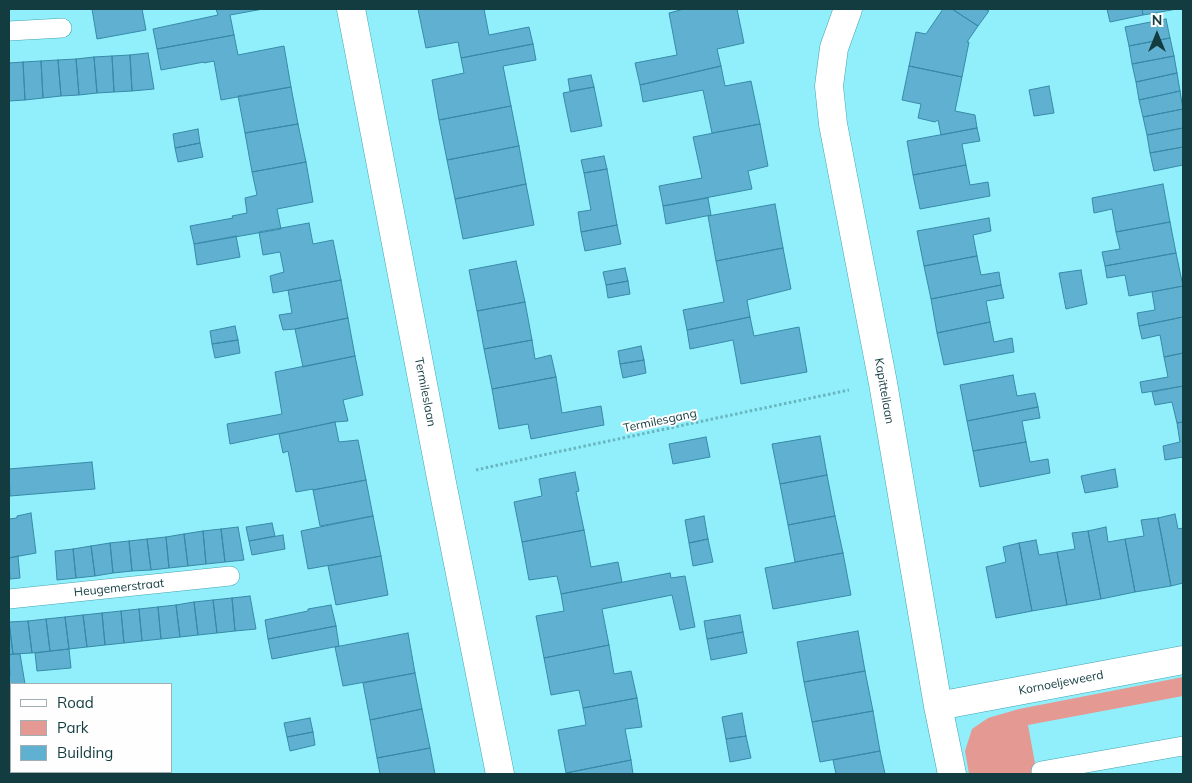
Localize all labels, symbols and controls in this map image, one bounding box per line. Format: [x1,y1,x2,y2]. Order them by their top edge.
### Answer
north arrow [1132,10,1182,60]
text: N [1152,11,1162,29]
street label: Termileslaan [411,356,439,428]
street label: Kapittellaan [871,357,897,425]
street label: Termilesgang [622,406,698,436]
street label: Heugemerstraat [73,576,165,600]
street label: Kornoeljeweerd [1017,668,1105,698]
legend [10,683,172,773]
text: Road [57,693,94,712]
text: Park [57,718,89,737]
text: Building [57,743,113,762]

